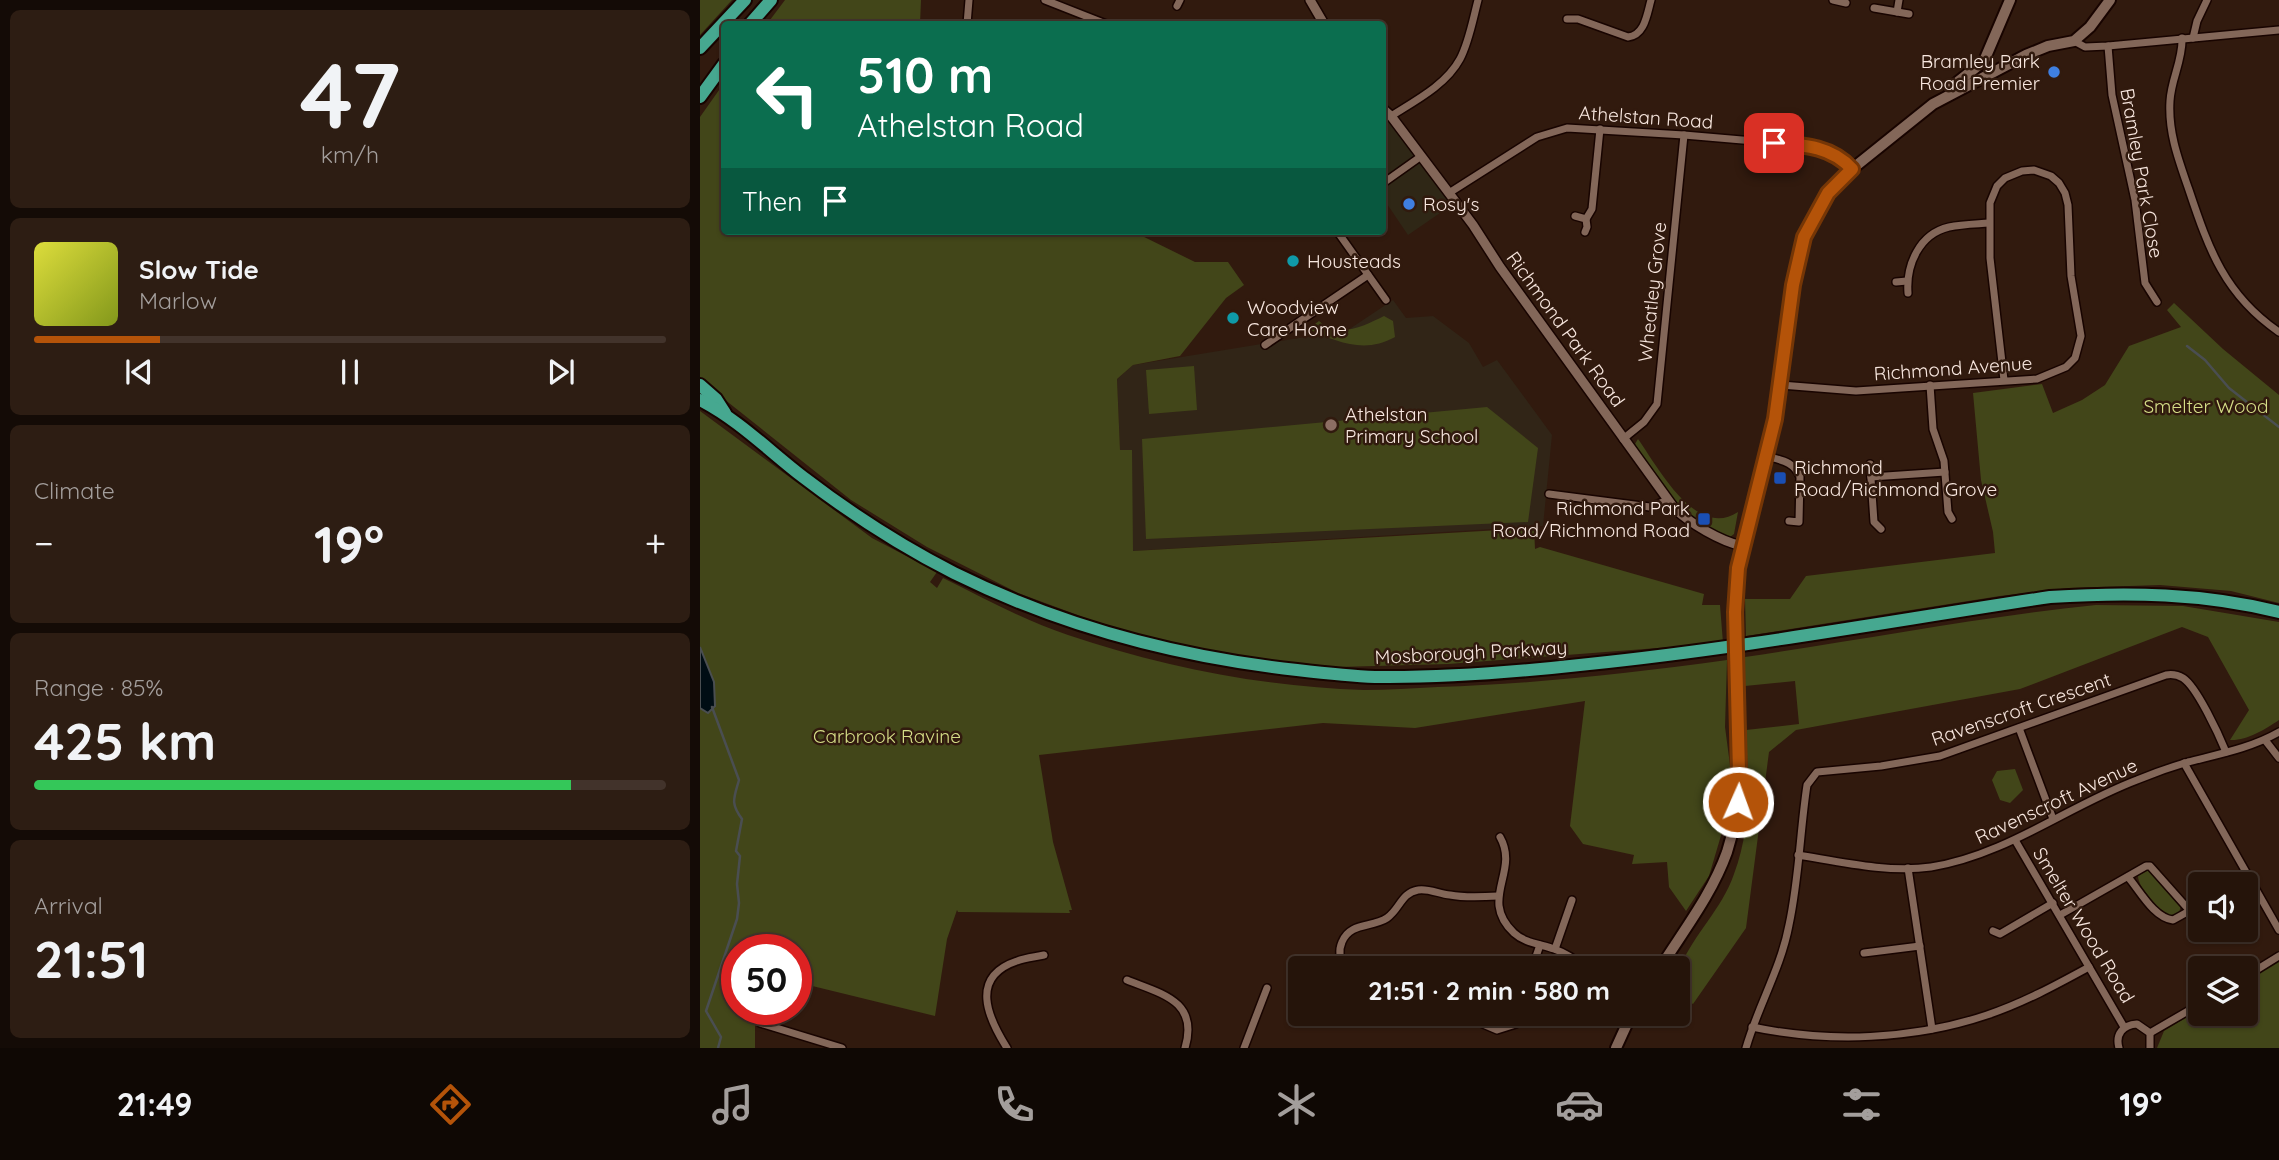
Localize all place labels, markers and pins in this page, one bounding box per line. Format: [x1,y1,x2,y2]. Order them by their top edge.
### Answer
place label: Bramley Park Road Premier [1919,49,2041,95]
marker: Bramley Park Road Premier [2046,64,2062,80]
pin [1744,113,1804,173]
place label: Rosy's [1423,192,1479,216]
marker: Rosy's [1401,196,1417,212]
place label: Housteads [1307,249,1401,273]
marker: Housteads [1285,253,1301,269]
place label: Woodview Care Home [1247,295,1347,341]
marker: Woodview Care Home [1225,310,1241,326]
place label: Athelstan Primary School [1345,402,1478,448]
marker: Athelstan Primary School [1323,417,1339,433]
place label: Richmond Road/Richmond Grove [1794,455,1997,501]
marker: Richmond Road/Richmond Grove [1772,470,1788,486]
place label: Richmond Park Road/Richmond Road [1492,496,1690,542]
marker: Richmond Park Road/Richmond Road [1696,511,1712,527]

